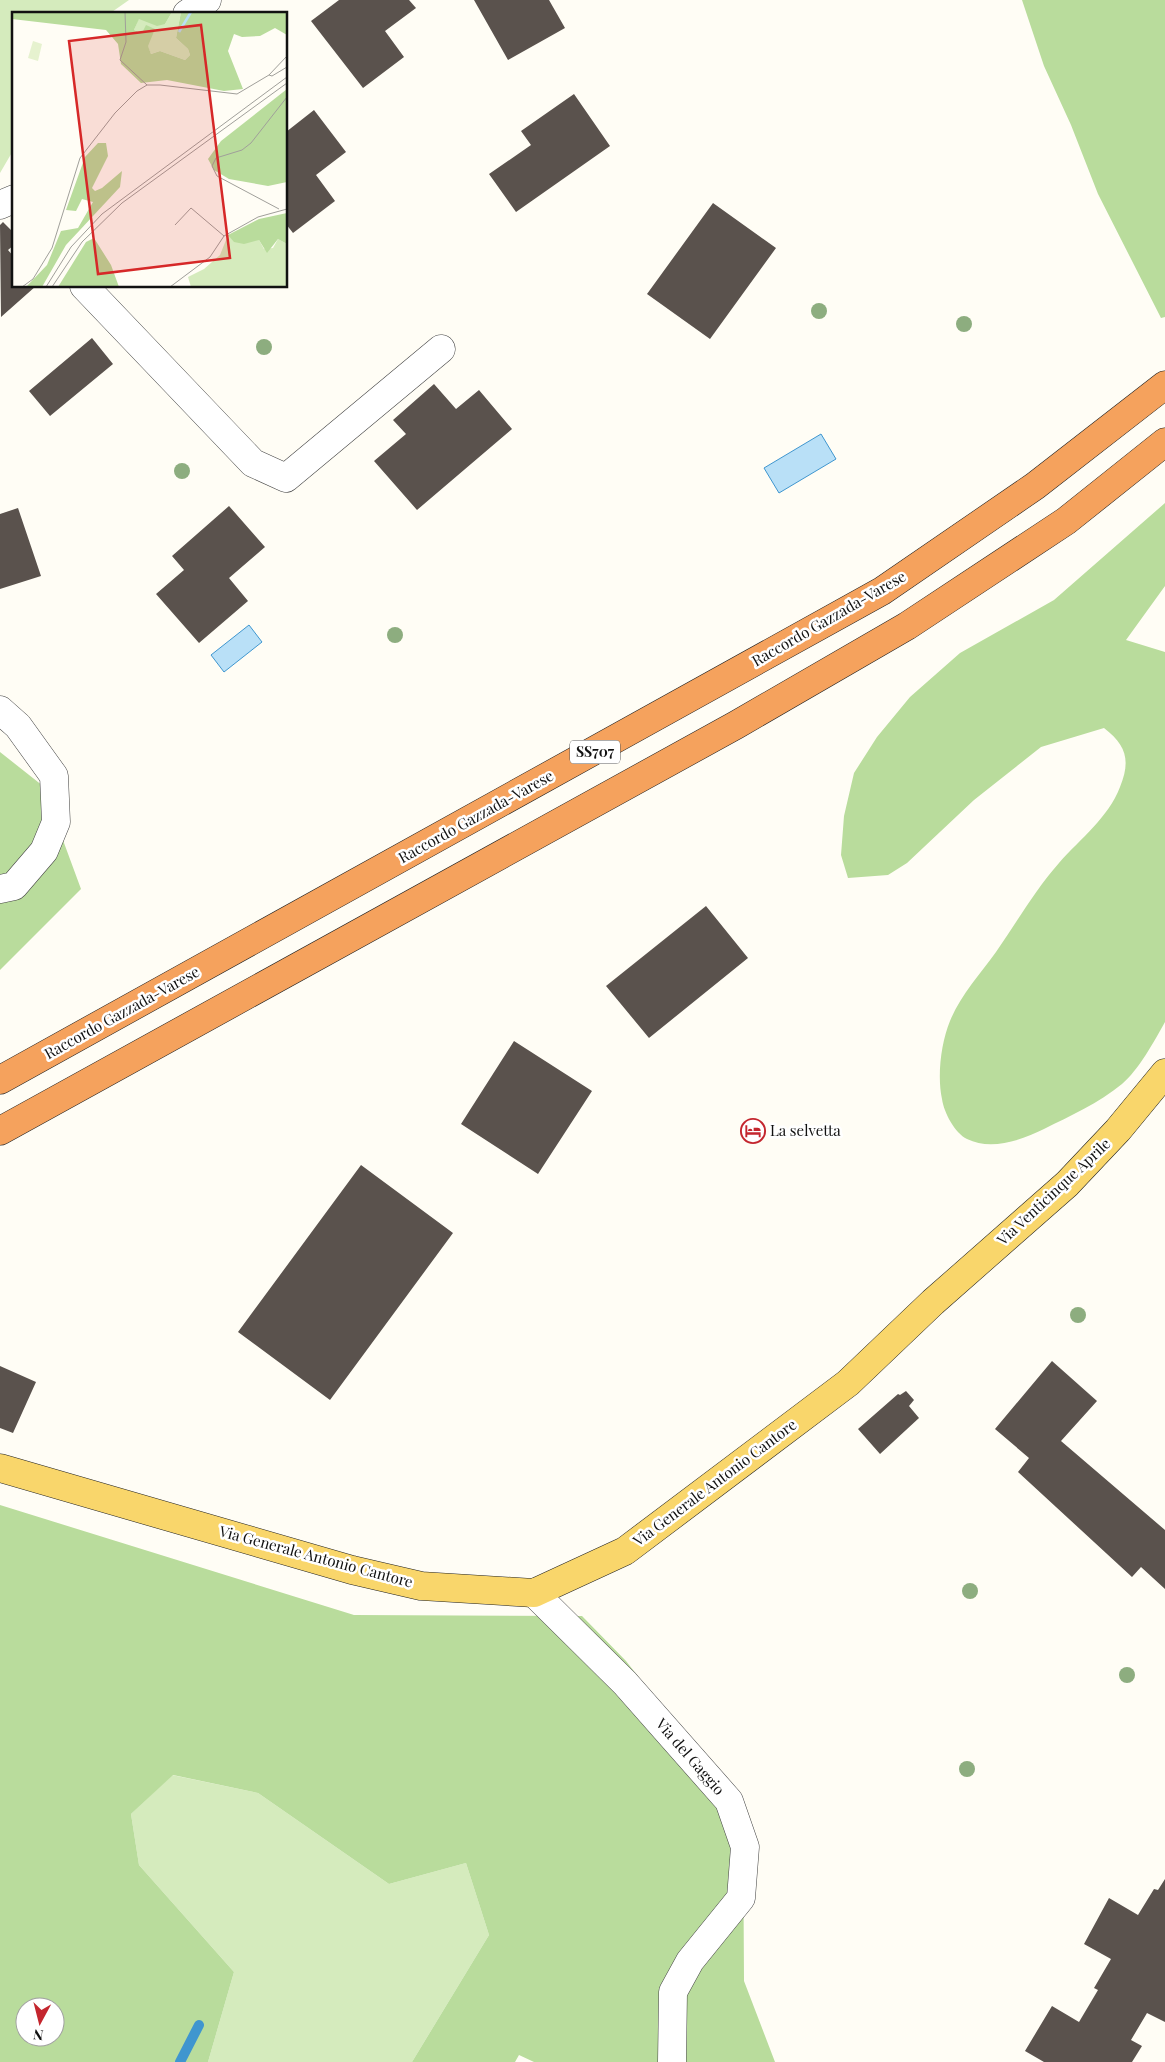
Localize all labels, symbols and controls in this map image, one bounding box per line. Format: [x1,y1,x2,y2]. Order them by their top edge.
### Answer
inset map [12,12,288,288]
street label: Raccordo Gazzada-Varese [748,566,909,670]
road number: SS707 [570,740,620,764]
street label: Raccordo Gazzada-Varese [394,765,557,867]
street label: Raccordo Gazzada-Varese [40,961,203,1063]
hotel icon: La selvetta [740,1118,766,1144]
place label: La selvetta [770,1120,841,1140]
street label: Via Venticinque Aprile [992,1133,1114,1250]
street label: Via Generale Antonio Cantore [628,1414,800,1551]
street label: Via Generale Antonio Cantore [216,1520,415,1592]
street label: Via del Gaggio [651,1713,730,1799]
north arrow [15,1997,65,2047]
text: N [32,2025,45,2045]

